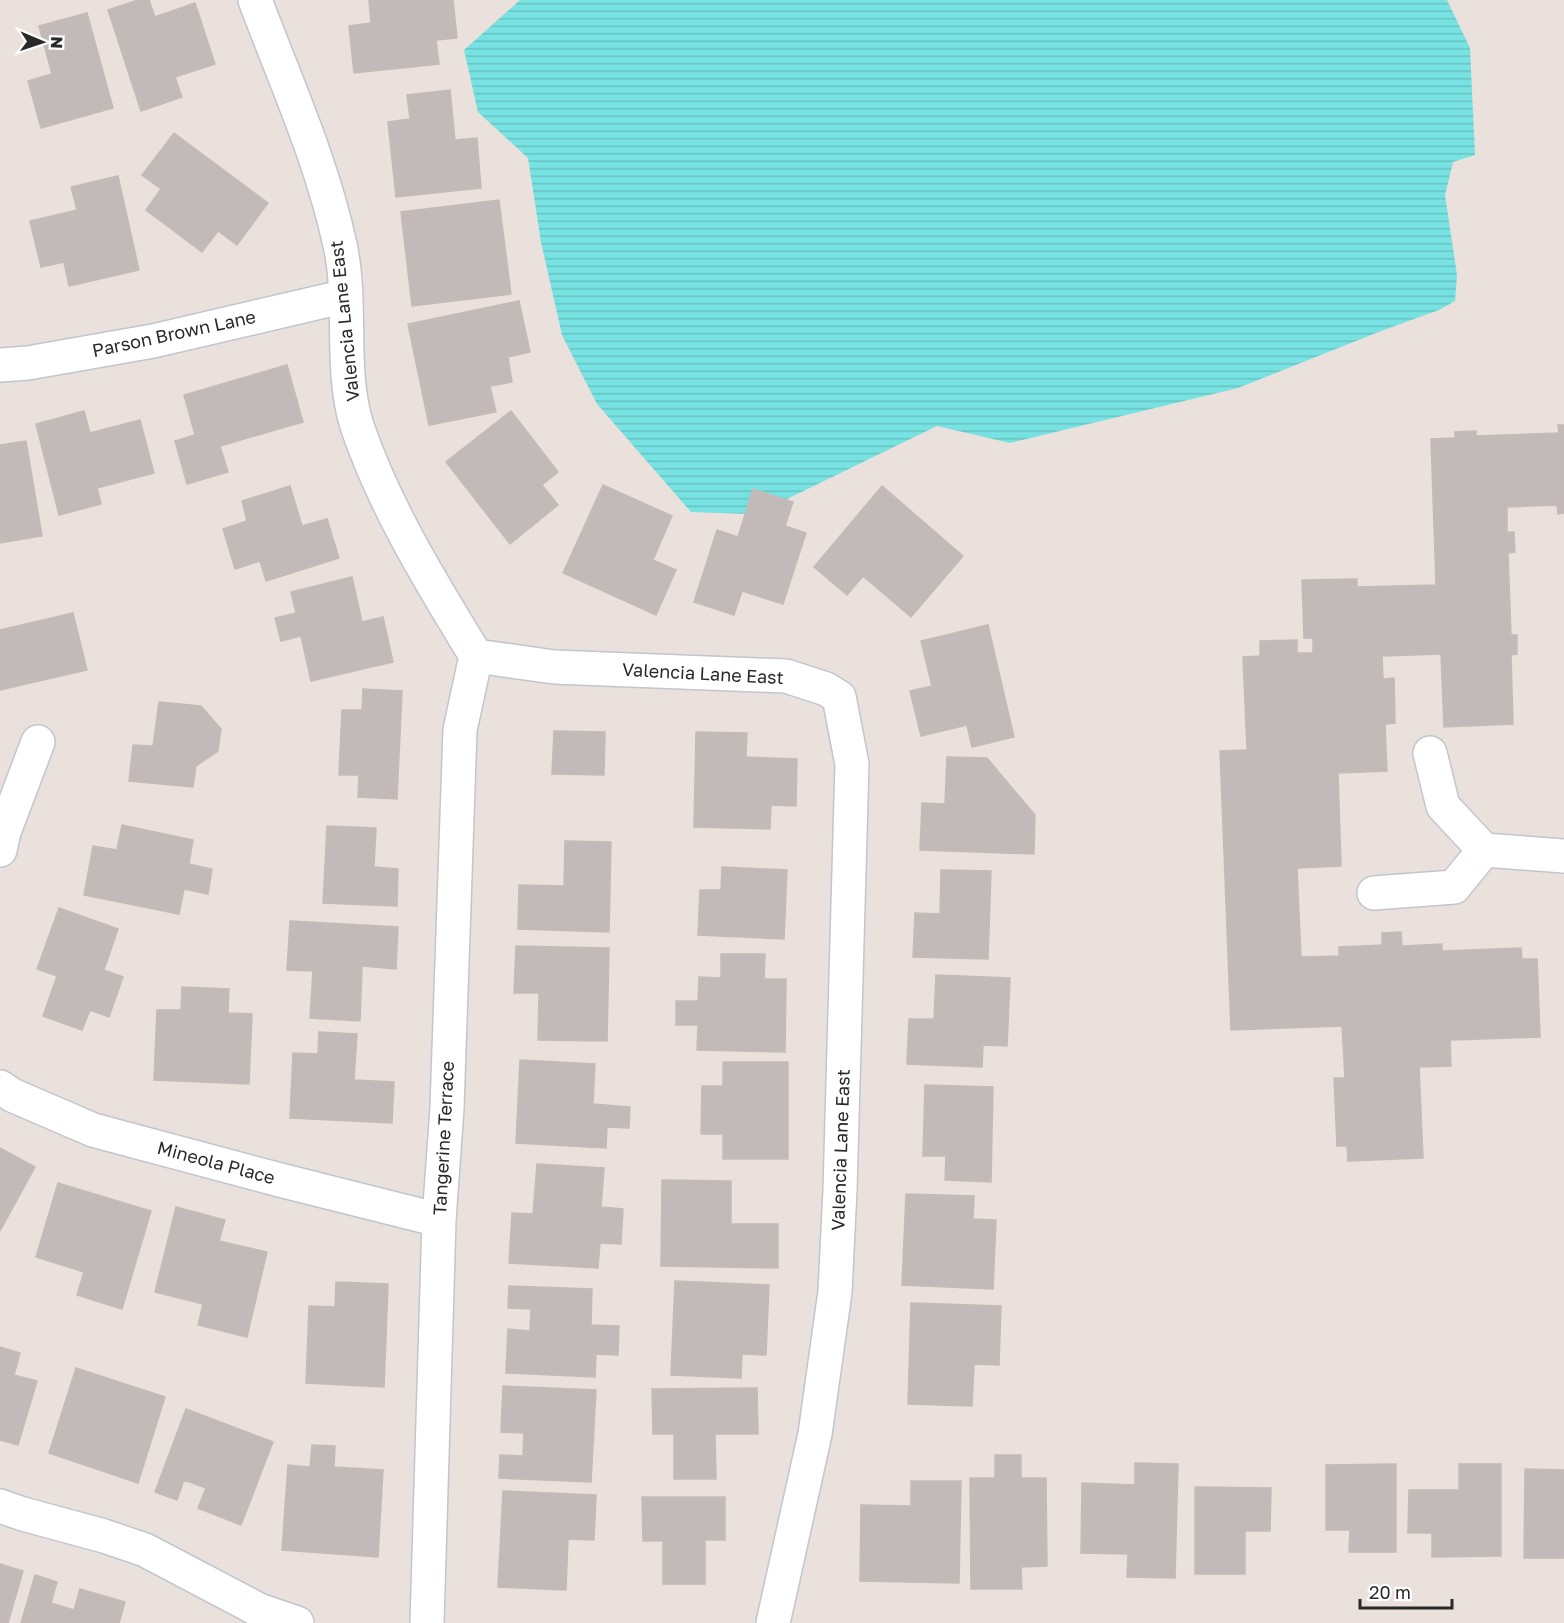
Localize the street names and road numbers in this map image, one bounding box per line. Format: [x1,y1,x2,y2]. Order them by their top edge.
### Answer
street label: Valencia Lane East [325,239,363,403]
street label: Parson Brown Lane [90,305,258,361]
street label: Valencia Lane East [622,658,784,688]
street label: Tangerine Terrace [428,1060,458,1216]
street label: Valencia Lane East [826,1069,854,1231]
street label: Mineola Place [155,1136,278,1188]

